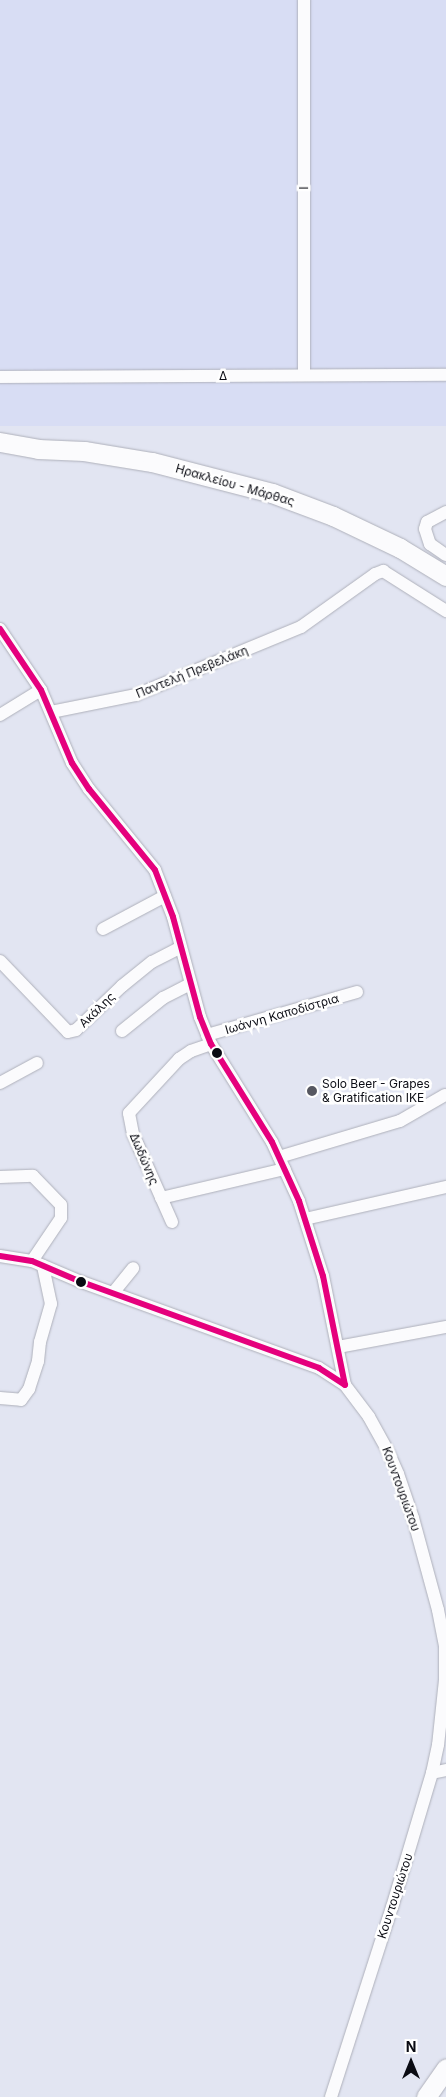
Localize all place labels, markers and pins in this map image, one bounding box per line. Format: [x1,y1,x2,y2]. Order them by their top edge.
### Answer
unlabelled marker [212,1048,222,1058]
place label: Solo Beer - Grapes & Gratification IKE [322,1077,430,1105]
marker: Solo Beer - Grapes & Gratification IKE [306,1085,318,1097]
unlabelled marker [76,1277,86,1287]

